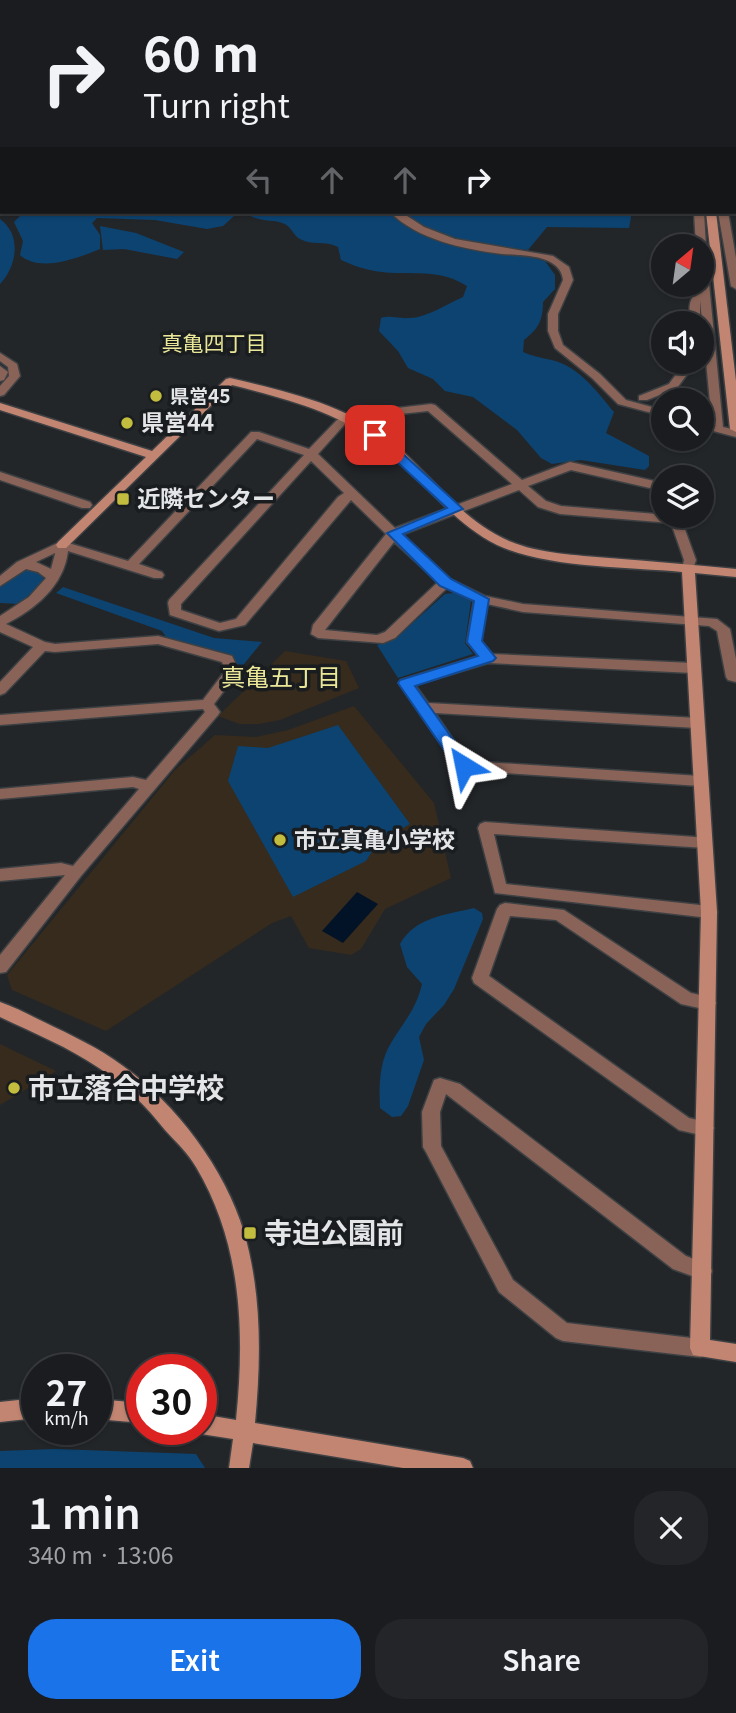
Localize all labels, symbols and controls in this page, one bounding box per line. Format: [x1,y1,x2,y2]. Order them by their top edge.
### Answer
text: 60 m [143,15,259,86]
icon: right [28,28,119,119]
text: Turn right [143,81,290,127]
icon: left [240,161,278,199]
icon: ahead [313,161,351,199]
icon: ahead [386,161,424,199]
icon: right [459,161,497,199]
north arrow [651,234,714,298]
map controls [651,234,714,528]
button: sound [651,311,714,374]
district label: 真亀四丁目 [162,327,267,357]
place label: 県営45 [170,381,230,408]
marker: 県営45 [148,388,164,404]
button: search [651,388,714,451]
place label: 県営44 [141,404,214,438]
pin [345,405,405,465]
marker: 県営44 [119,415,135,431]
icon: arrive [356,416,394,454]
button: layers [651,465,714,528]
place label: 近隣センター [137,480,275,514]
marker: 近隣センター [115,491,131,507]
district label: 真亀五丁目 [221,658,341,693]
position arrow [427,729,501,803]
place label: 市立真亀小学校 [294,821,455,855]
marker: 市立真亀小学校 [272,832,288,848]
place label: 市立落合中学校 [28,1066,224,1106]
marker: 市立落合中学校 [6,1080,22,1096]
place label: 寺迫公園前 [264,1211,404,1251]
marker: 寺迫公園前 [242,1225,258,1241]
speed limit sign: 30 [126,1354,217,1445]
text: 27 [46,1365,87,1416]
text: km/h [44,1404,89,1430]
text: 1 min [28,1480,141,1541]
button: close [634,1491,708,1565]
text: 340 m · 13:06 [28,1537,173,1571]
button: Exit [28,1619,361,1699]
button: Share [375,1619,708,1699]

